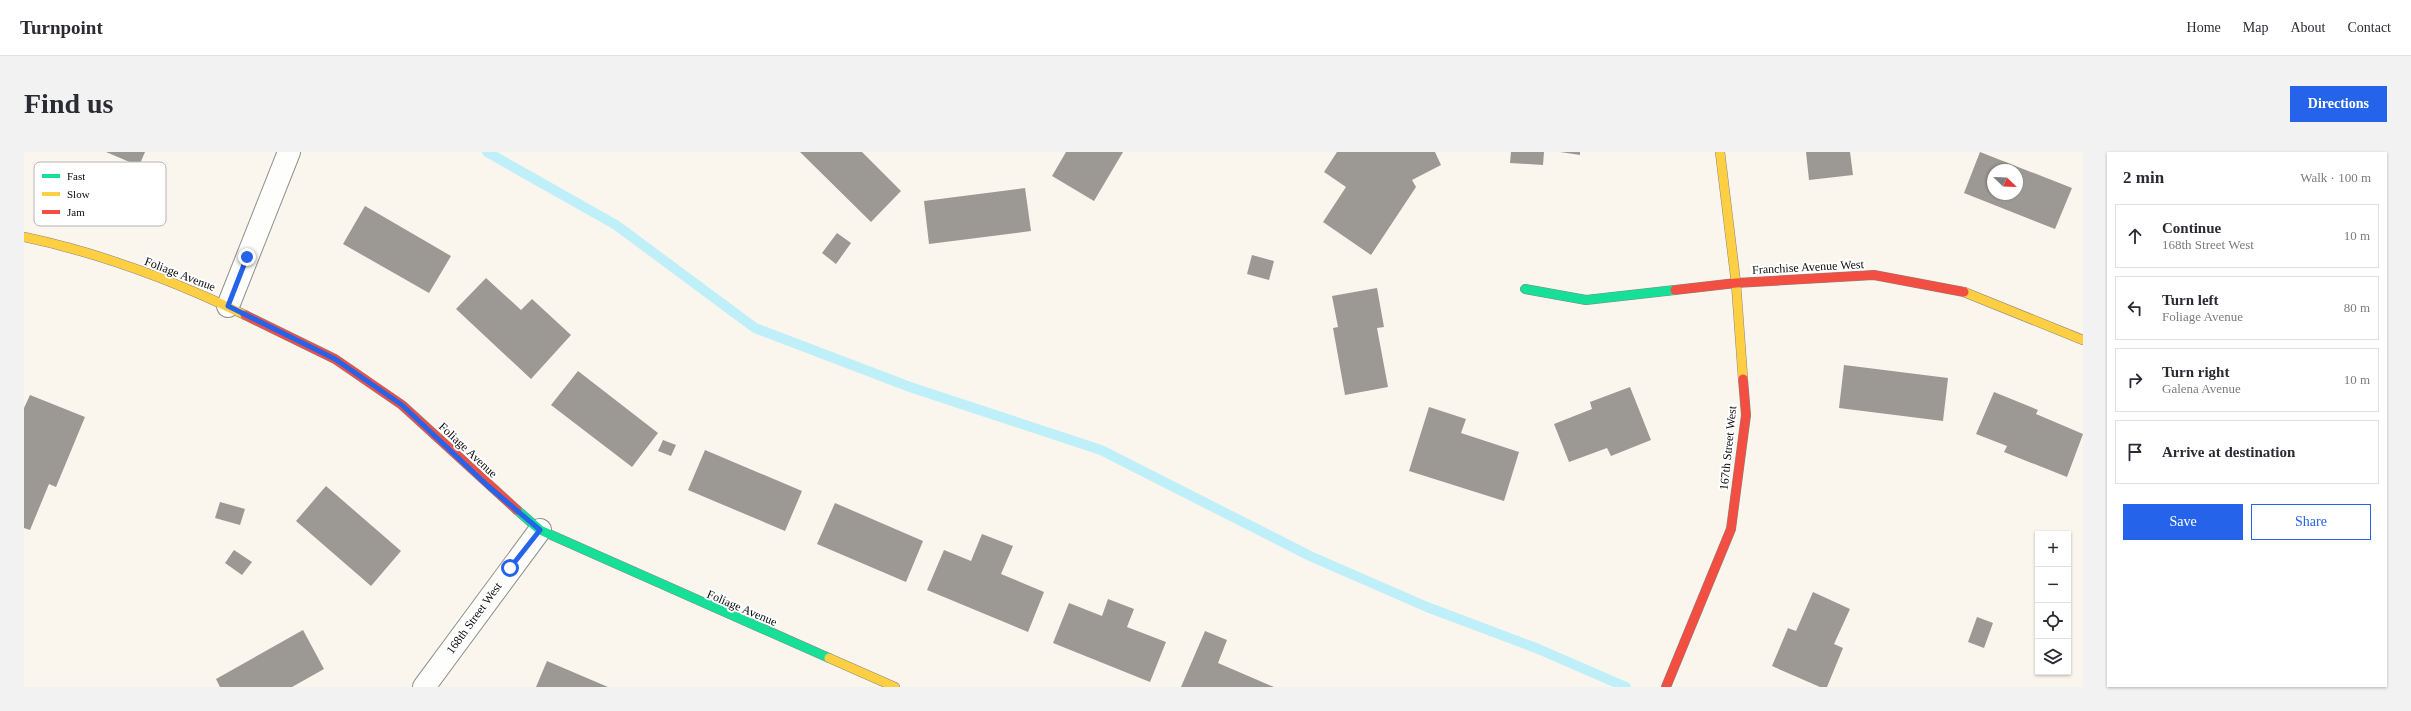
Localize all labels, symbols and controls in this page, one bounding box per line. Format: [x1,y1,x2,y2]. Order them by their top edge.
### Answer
text: Turnpoint [20,17,103,38]
text: Home [2187,20,2221,35]
text: Map [2243,20,2268,35]
text: About [2290,20,2325,35]
text: Contact [2347,20,2391,35]
button: Directions [2290,86,2387,122]
text: Find us [24,88,114,119]
legend [34,162,166,226]
north arrow [1987,164,2023,200]
text: 2 min [2123,168,2164,187]
text: Fast [67,170,85,182]
text: Walk · 100 m [2300,170,2371,185]
text: Slow [67,188,90,200]
text: Jam [67,206,85,218]
text: Continue [2162,220,2221,236]
icon: ahead [2124,225,2146,247]
text: 10 m [2344,228,2370,243]
text: 168th Street West [2162,237,2254,252]
route end [238,248,256,266]
street label: Foliage Avenue [143,254,217,294]
street label: Franchise Avenue West [1752,257,1865,277]
text: Turn left [2162,292,2219,308]
icon: left [2124,297,2146,319]
text: 80 m [2344,300,2370,315]
text: Foliage Avenue [2162,309,2243,324]
text: Turn right [2162,364,2229,380]
icon: right [2124,369,2146,391]
text: 10 m [2344,372,2370,387]
text: Galena Avenue [2162,381,2241,396]
street label: 167th Street West [1717,404,1739,491]
street label: Foliage Avenue [436,419,500,481]
icon: arrive [2124,441,2146,463]
text: Arrive at destination [2162,444,2295,460]
button: Save [2123,504,2243,540]
button: Share [2251,504,2371,540]
map controls [2035,531,2071,675]
button: + [2035,531,2071,567]
route start [501,559,519,577]
button: − [2035,567,2071,603]
street label: 168th Street West [443,579,505,656]
street label: Foliage Avenue [705,587,779,629]
button: locate [2035,603,2071,639]
button: layers [2035,639,2071,675]

